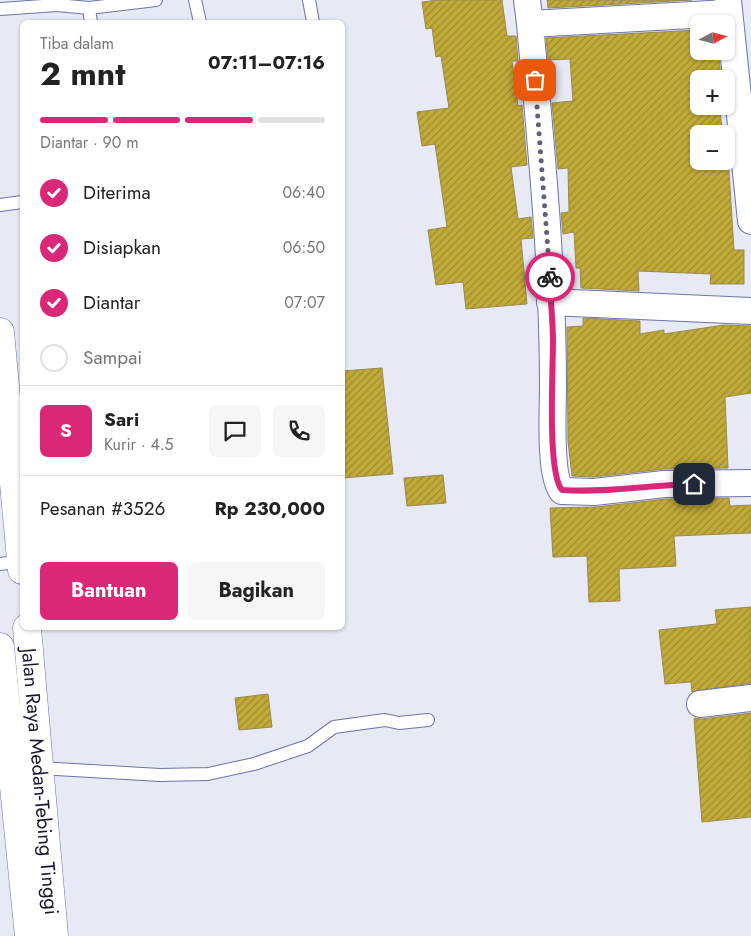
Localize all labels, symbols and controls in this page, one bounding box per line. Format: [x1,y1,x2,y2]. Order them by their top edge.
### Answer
north arrow [690,15,735,60]
map controls [690,15,735,170]
text: Tiba dalam [40,32,114,55]
text: 07:11–07:16 [208,49,325,76]
text: 2 mnt [40,51,125,97]
pin [514,59,556,101]
icon: bag [521,66,549,94]
button: + [690,70,735,115]
button: − [690,125,735,170]
text: Diantar · 90 m [40,131,139,154]
icon: check [40,179,68,207]
text: Diterima [83,179,151,206]
text: 06:40 [282,181,325,204]
icon: check [40,234,68,262]
text: Disiapkan [83,234,161,261]
text: 06:50 [283,236,325,259]
courier [525,252,575,302]
icon: bike [536,263,564,291]
icon: check [40,289,68,317]
text: Diantar [83,289,140,316]
text: 07:07 [284,291,325,314]
text: Sampai [83,344,142,371]
button: chat [209,405,261,457]
button: phone [273,405,325,457]
text: Sari [104,406,139,433]
text: S [60,417,72,444]
text: Kurir · 4.5 [104,433,174,456]
pin [673,463,715,505]
icon: home [680,470,708,498]
text: Pesanan #3526 [40,495,166,522]
text: Rp 230,000 [215,495,325,522]
button: Bantuan [40,562,178,620]
button: Bagikan [188,562,325,620]
street label: Jalan Raya Medan-Tebing Tinggi [14,644,67,916]

